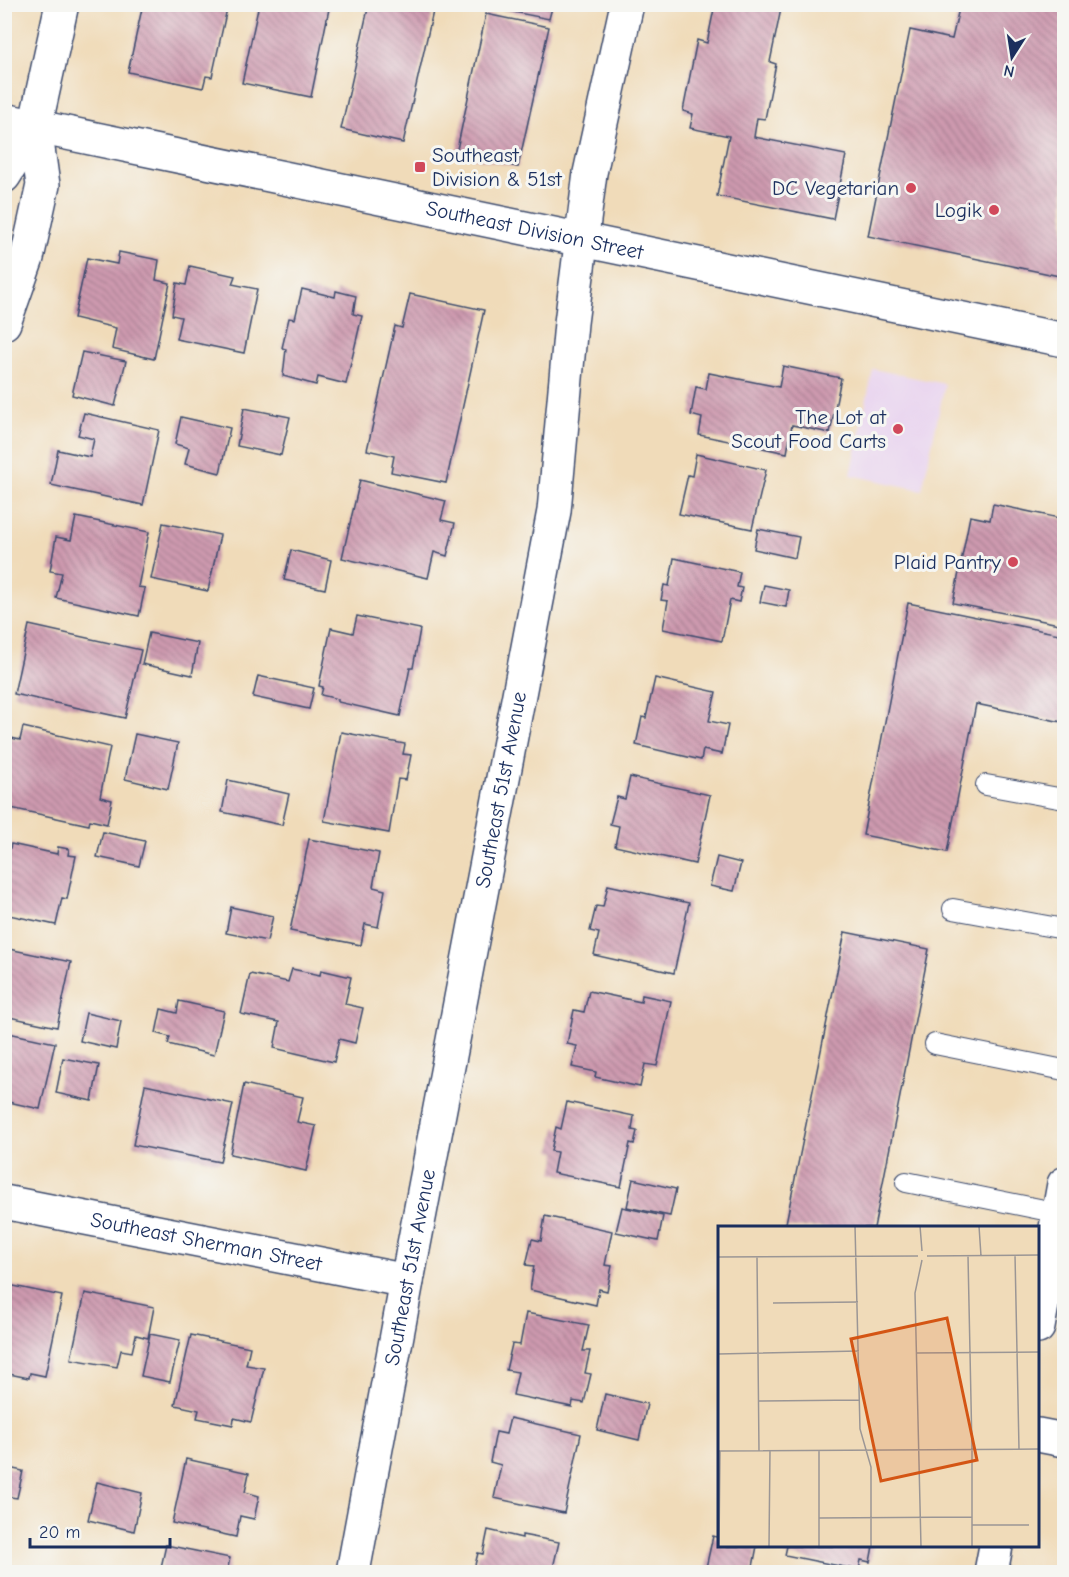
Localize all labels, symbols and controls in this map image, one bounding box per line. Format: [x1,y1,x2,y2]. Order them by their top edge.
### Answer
north arrow [982,27,1042,87]
text: N [1002,61,1016,81]
place label: Southeast Division & 51st [432,143,563,191]
marker: Southeast Division & 51st [413,160,427,174]
place label: DC Vegetarian [772,176,899,200]
marker: DC Vegetarian [904,181,918,195]
street label: Southeast Division Street [424,196,646,265]
place label: Logik [935,198,982,222]
marker: Logik [987,203,1001,217]
place label: The Lot at Scout Food Carts [731,405,887,453]
marker: The Lot at Scout Food Carts [891,422,905,436]
place label: Plaid Pantry [894,550,1002,574]
marker: Plaid Pantry [1006,555,1020,569]
street label: Southeast 51st Avenue [470,690,531,890]
street label: Southeast 51st Avenue [380,1167,440,1367]
street label: Southeast Sherman Street [88,1207,325,1276]
inset map [718,1226,1039,1547]
scale bar [30,1511,170,1549]
text: 20 m [39,1522,80,1543]

